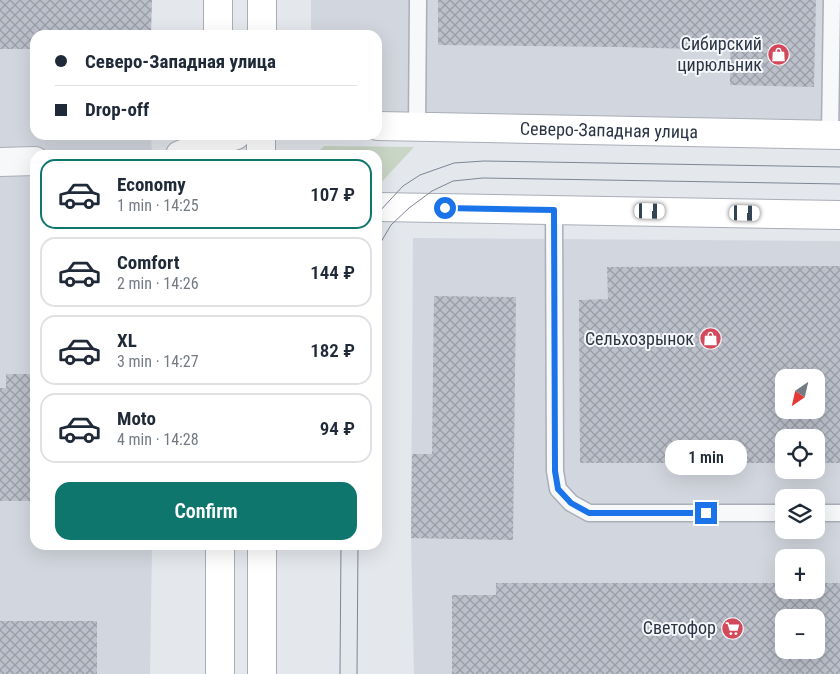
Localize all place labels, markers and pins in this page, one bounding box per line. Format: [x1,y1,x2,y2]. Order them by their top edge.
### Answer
place label: Сибирский цирюльник [677,33,762,75]
shop icon: Сибирский цирюльник [766,42,790,66]
shop icon: Сельхозрынок [698,327,722,351]
place label: Сельхозрынок [585,328,694,349]
supermarket icon: Светофор [720,616,744,640]
place label: Светофор [643,617,716,638]

